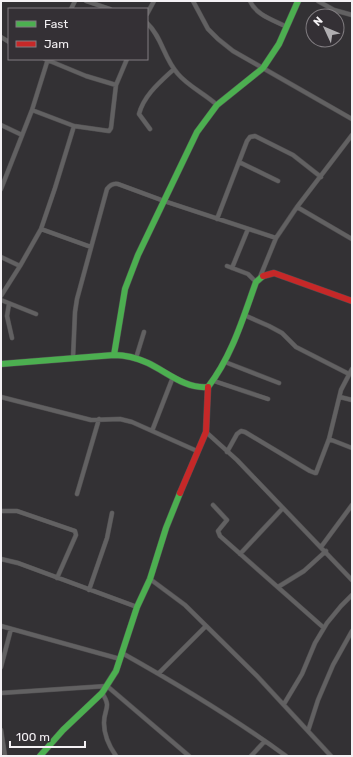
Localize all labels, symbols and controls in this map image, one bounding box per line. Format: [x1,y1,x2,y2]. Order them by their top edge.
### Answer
legend [8,8,148,60]
north arrow [305,8,345,48]
text: N [311,14,326,29]
text: Fast [44,17,68,31]
text: Jam [44,37,69,51]
scale bar [10,723,85,749]
text: 100 m [16,730,50,744]

